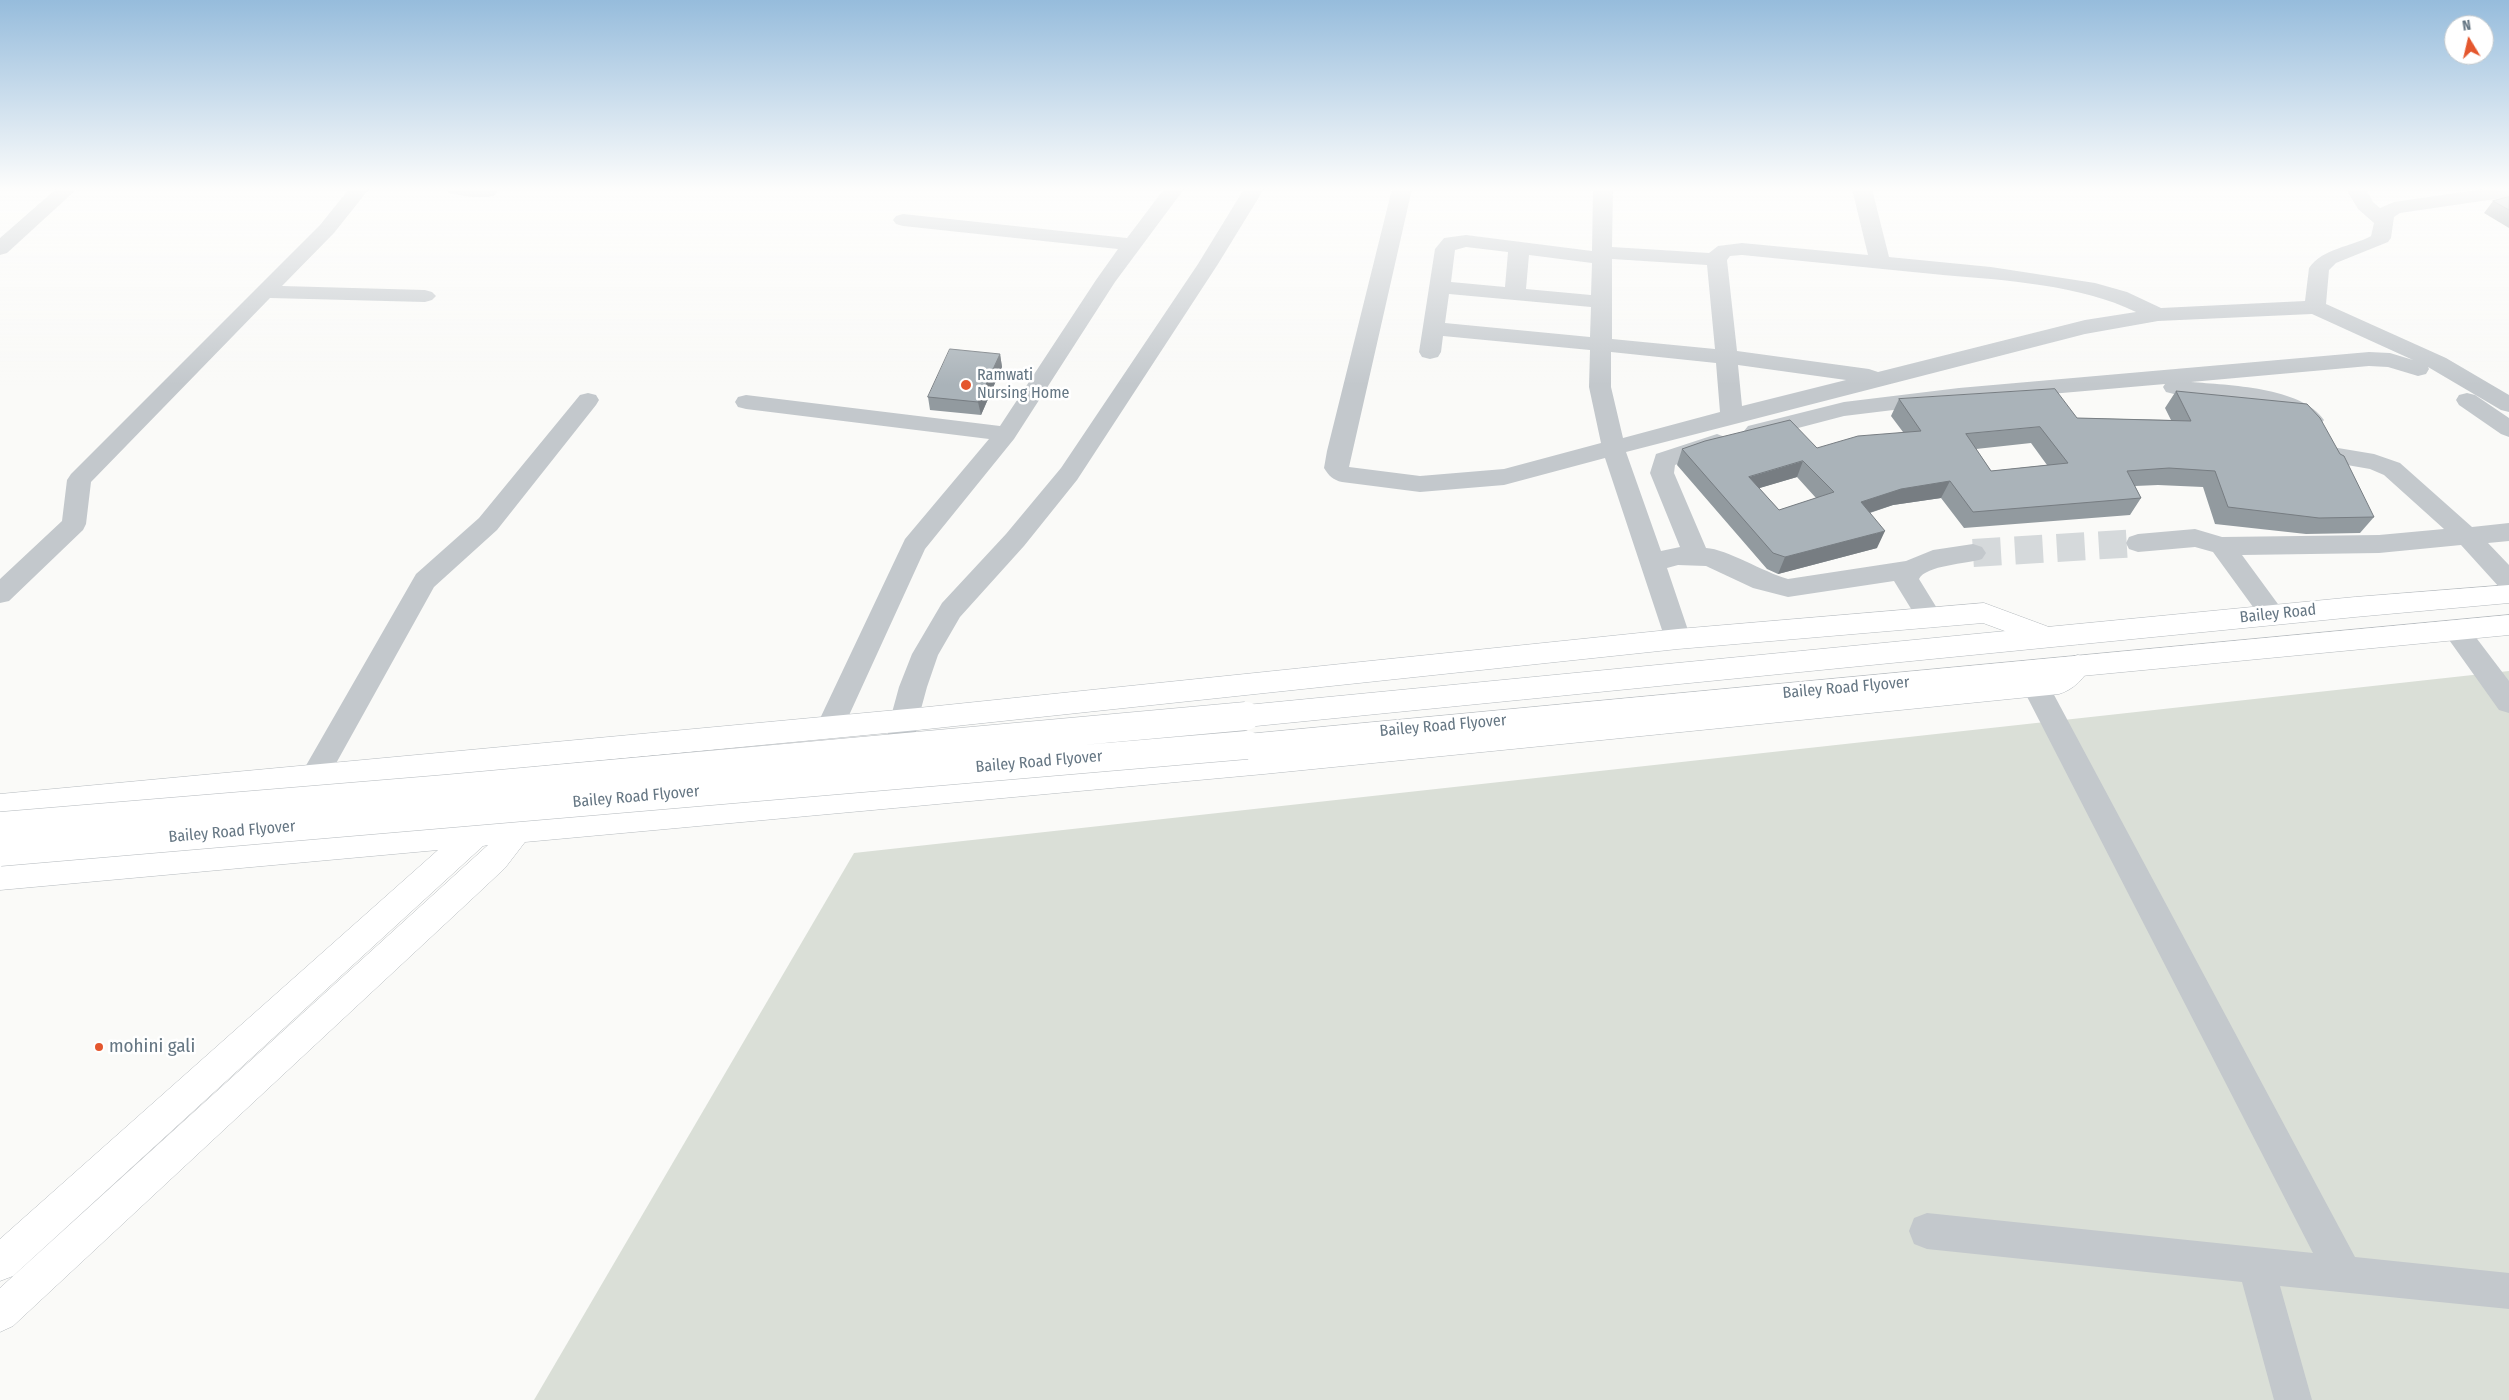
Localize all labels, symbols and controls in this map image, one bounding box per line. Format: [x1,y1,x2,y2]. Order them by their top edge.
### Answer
north arrow [2444,15,2494,65]
text: N [2461,17,2472,35]
place label: Ramwati Nursing Home [977,366,1069,404]
marker: Ramwati Nursing Home [959,378,973,392]
street label: Bailey Road [2239,600,2317,628]
street label: Bailey Road Flyover [1782,673,1910,703]
street label: Bailey Road Flyover [1379,711,1507,741]
street label: Bailey Road Flyover [975,747,1103,777]
street label: Bailey Road Flyover [572,782,700,812]
street label: Bailey Road Flyover [168,817,296,847]
place label: mohini gali [109,1036,195,1058]
marker: mohini gali [93,1041,105,1053]

